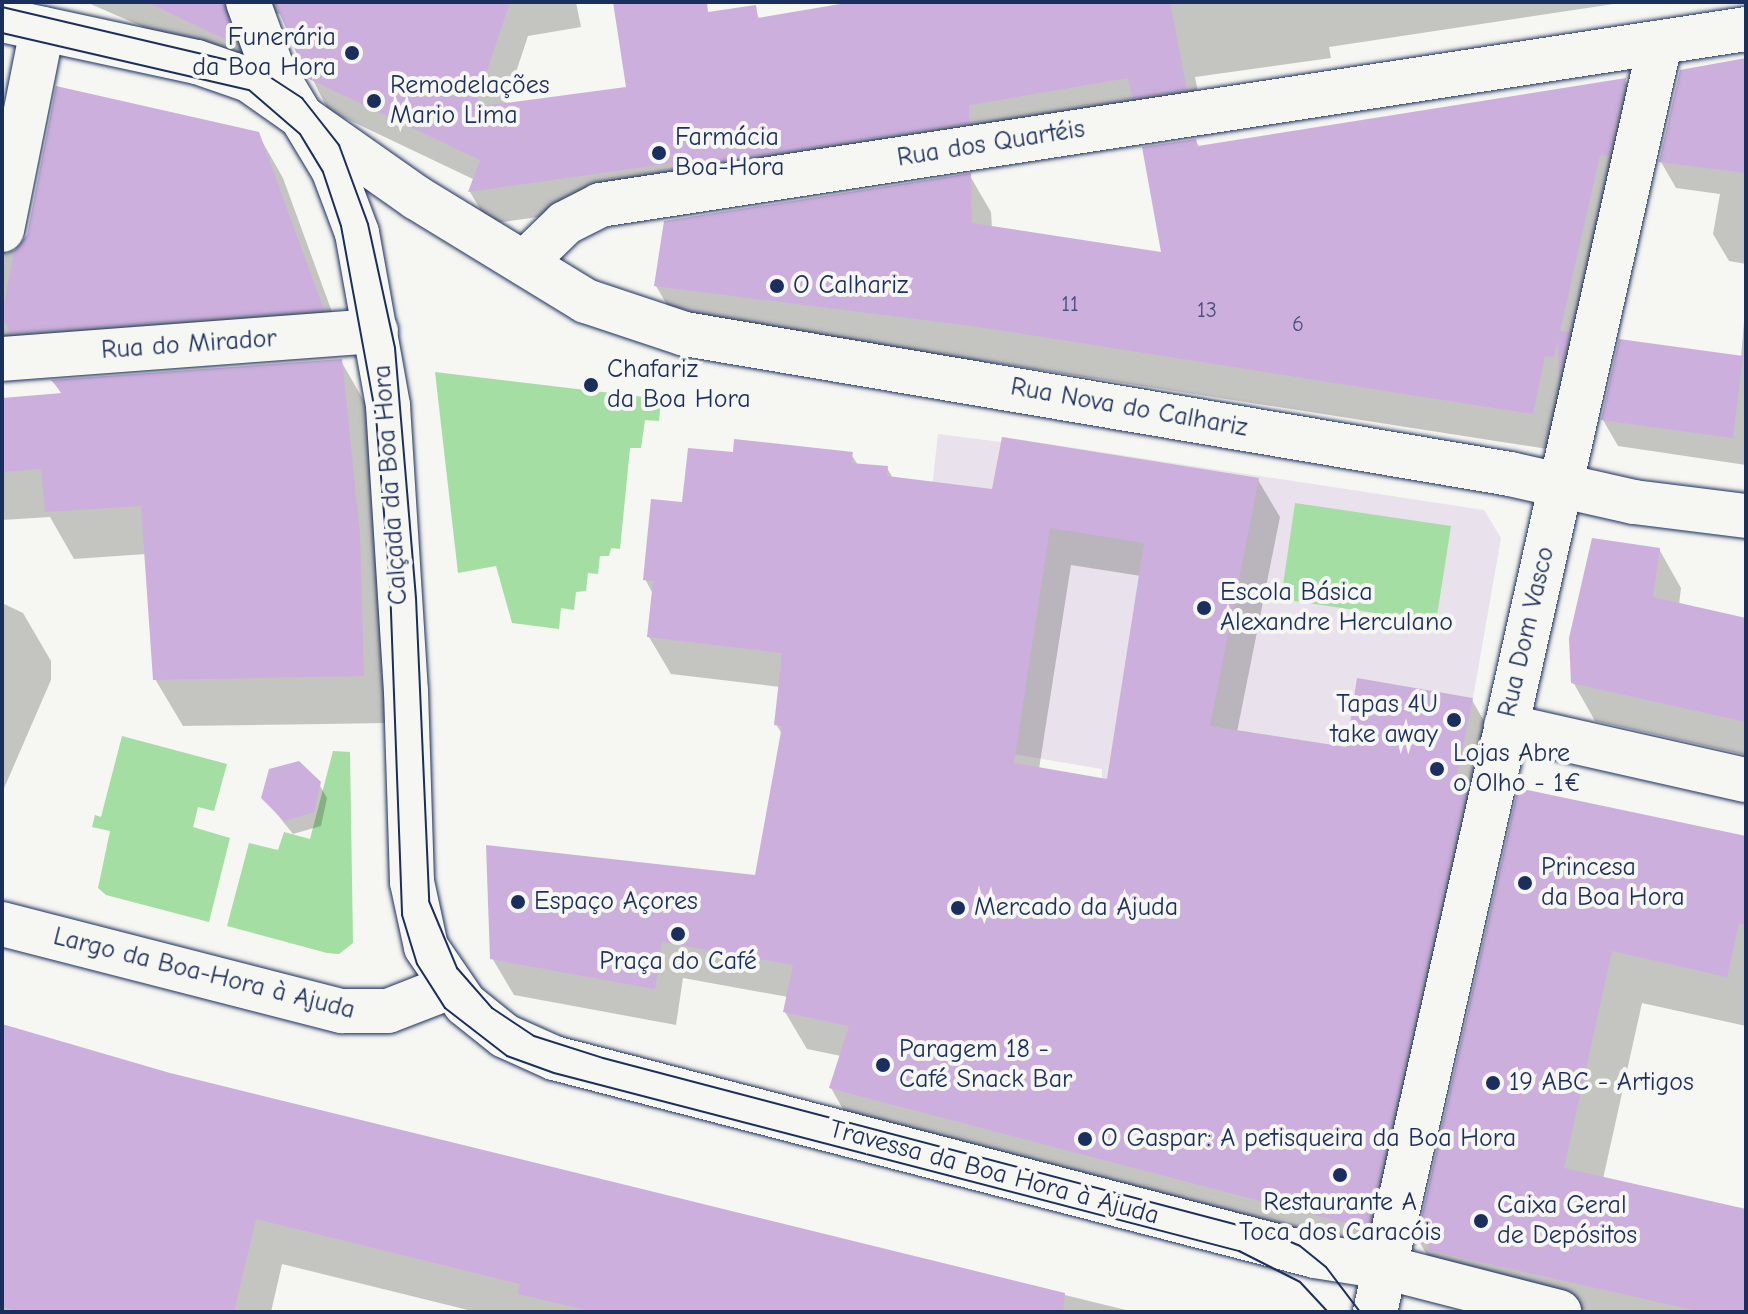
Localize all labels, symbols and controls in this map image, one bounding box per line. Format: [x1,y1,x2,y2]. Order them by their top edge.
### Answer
place label: Funerária da Boa Hora [192,22,336,84]
marker: Funerária da Boa Hora [343,44,361,62]
place label: Remodelações Mario Lima [390,70,550,132]
marker: Remodelações Mario Lima [365,92,383,110]
street label: Rua dos Quartéis [895,114,1087,174]
place label: Farmácia Boa-Hora [675,122,785,184]
marker: Farmácia Boa-Hora [650,144,668,162]
place label: O Calhariz [793,270,908,302]
marker: O Calhariz [768,277,786,295]
house number: 11 [1061,292,1079,318]
house number: 13 [1197,298,1217,324]
house number: 6 [1292,312,1304,338]
street label: Rua do Mirador [100,323,278,367]
place label: Chafariz da Boa Hora [607,354,751,416]
street label: Calçada da Boa Hora [367,364,415,606]
street label: Rua Nova do Calhariz [1008,372,1250,444]
marker: Chafariz da Boa Hora [582,376,600,394]
street label: Rua Dom Vasco [1492,544,1562,720]
place label: Escola Básica Alexandre Herculano [1220,577,1453,638]
marker: Escola Básica Alexandre Herculano [1195,599,1213,617]
place label: Tapas 4U take away [1331,689,1438,750]
marker: Tapas 4U take away [1445,711,1463,729]
place label: Lojas Abre o Olho - 1€ [1453,738,1581,800]
marker: Lojas Abre o Olho - 1€ [1428,760,1446,778]
place label: Princesa da Boa Hora [1541,852,1685,914]
marker: Princesa da Boa Hora [1516,874,1534,892]
place label: Espaço Açores [534,886,698,918]
place label: Mercado da Ajuda [974,892,1178,924]
marker: Espaço Açores [509,893,527,911]
marker: Mercado da Ajuda [949,899,967,917]
street label: Largo da Boa-Hora à Ajuda [50,921,358,1027]
marker: Praça do Café [669,925,687,943]
place label: Praça do Café [599,946,757,978]
place label: Paragem 18 - Café Snack Bar [899,1034,1072,1096]
marker: Paragem 18 - Café Snack Bar [874,1056,892,1074]
place label: 19 ABC - Artigos [1509,1067,1694,1099]
marker: 19 ABC - Artigos [1484,1074,1502,1092]
street label: Travessa da Boa Hora à Ajuda [826,1114,1162,1232]
place label: O Gaspar: A petisqueira da Boa Hora [1101,1123,1516,1155]
marker: O Gaspar: A petisqueira da Boa Hora [1076,1130,1094,1148]
marker: Restaurante A Toca dos Caracóis [1331,1166,1349,1184]
place label: Restaurante A Toca dos Caracóis [1239,1187,1441,1248]
place label: Caixa Geral de Depósitos [1497,1190,1637,1252]
marker: Caixa Geral de Depósitos [1472,1212,1490,1230]

